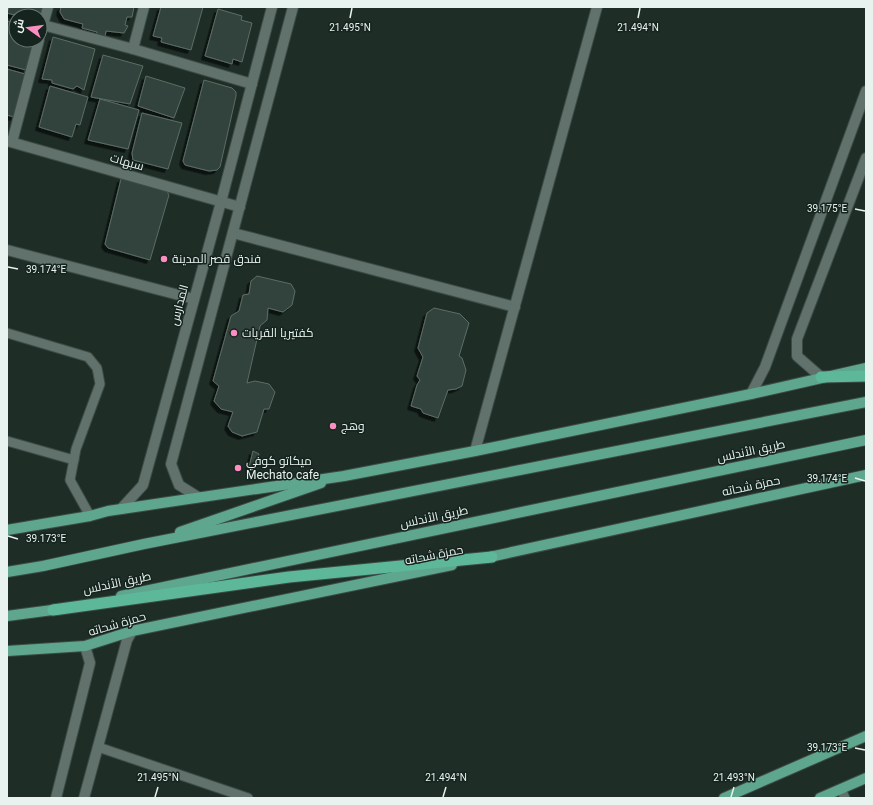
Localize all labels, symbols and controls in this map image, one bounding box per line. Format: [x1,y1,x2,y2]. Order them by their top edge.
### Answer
north arrow [8,8,48,48]
text: ش [11,17,27,34]
text: 21.495°N [329,22,371,33]
text: 21.494°N [617,22,659,33]
street label: سبهات [109,151,146,173]
text: 39.175°E [807,203,847,214]
place label: فندق قصر المدينة [172,252,261,266]
marker: فندق قصر المدينة [159,254,169,264]
text: 39.174°E [26,264,66,275]
street label: المدارس [167,283,191,327]
place label: كفتيريا القريات [242,326,314,340]
marker: كفتيريا القريات [229,328,239,338]
place label: وهج [341,419,365,434]
marker: وهج [328,421,338,431]
street label: طريق الأندلس [716,437,786,465]
place label: ميكاتو كوفي Mechato cafe [246,454,319,482]
marker: ميكاتو كوفي Mechato cafe [233,463,243,473]
street label: حمزة شحاته [721,473,781,499]
text: 39.174°E [807,473,847,484]
street label: طريق الأندلس [399,503,469,531]
text: 39.173°E [26,533,66,544]
street label: حمزة شحاته [404,542,464,568]
street label: طريق الأندلس [82,569,152,597]
street label: حمزة شحاته [87,609,147,639]
text: 39.173°E [807,742,847,753]
text: 21.495°N [137,772,179,783]
text: 21.494°N [425,772,467,783]
text: 21.493°N [713,772,755,783]

